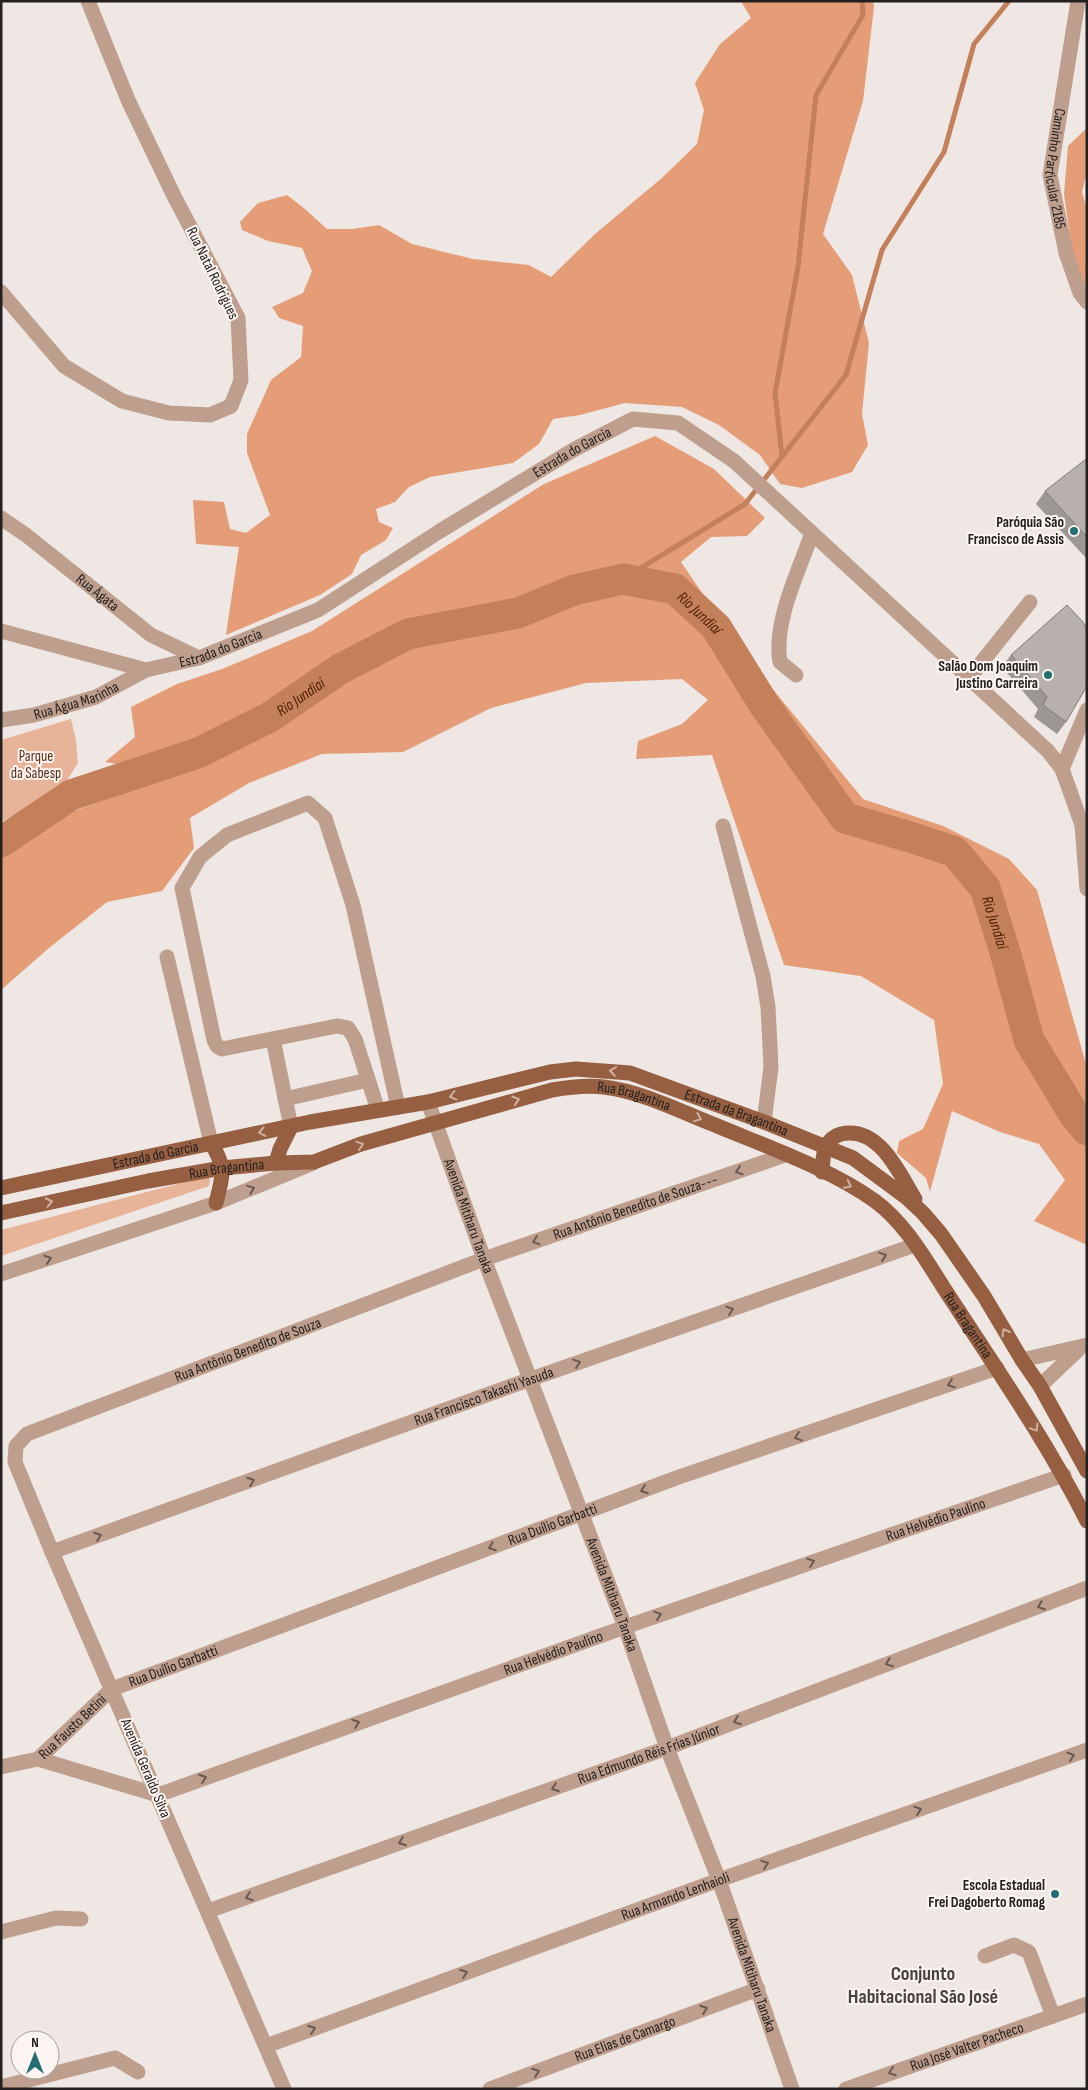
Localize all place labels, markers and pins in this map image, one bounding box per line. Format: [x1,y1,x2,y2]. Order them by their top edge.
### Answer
place label: Paróquia São Francisco de Assis [968,513,1064,549]
marker: Paróquia São Francisco de Assis [1068,525,1080,537]
place label: Salão Dom Joaquim Justino Carreira [938,657,1038,693]
marker: Salão Dom Joaquim Justino Carreira [1042,669,1054,681]
place label: Escola Estadual Frei Dagoberto Romag [928,1876,1046,1912]
marker: Escola Estadual Frei Dagoberto Romag [1049,1888,1061,1900]

